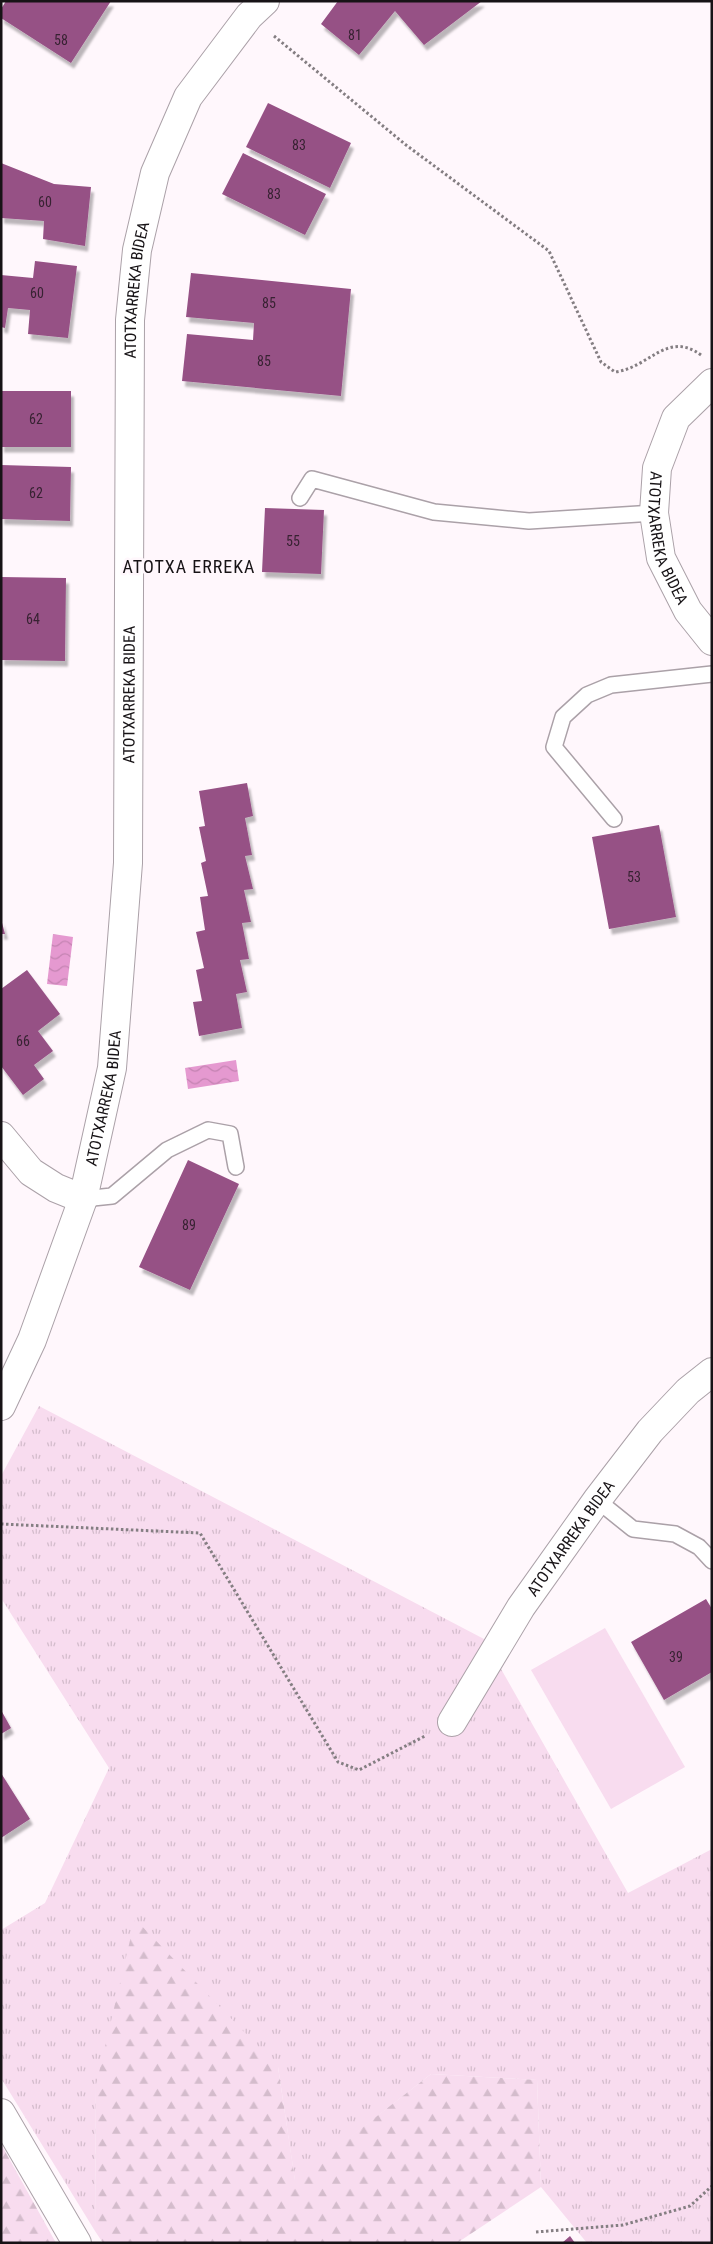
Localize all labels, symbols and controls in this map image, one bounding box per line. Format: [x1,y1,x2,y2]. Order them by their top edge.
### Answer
house number: 81 [348,27,362,43]
house number: 58 [54,32,68,48]
house number: 83 [292,137,306,153]
house number: 83 [267,186,281,202]
house number: 60 [38,194,52,210]
street label: ATOTXARREKA BIDEA [120,220,153,359]
house number: 60 [30,285,44,301]
house number: 85 [262,295,276,311]
house number: 85 [257,353,271,369]
house number: 62 [29,411,43,427]
street label: ATOTXARREKA BIDEA [644,471,692,607]
house number: 62 [29,485,43,501]
house number: 55 [286,533,300,549]
district label: ATOTXA ERREKA [123,556,255,577]
house number: 64 [26,611,40,627]
street label: ATOTXARREKA BIDEA [119,626,138,764]
house number: 53 [627,869,641,885]
street label: ATOTXARREKA BIDEA [81,1030,124,1168]
house number: 66 [16,1033,30,1049]
house number: 89 [182,1217,196,1233]
street label: ATOTXARREKA BIDEA [523,1476,618,1599]
house number: 39 [669,1649,683,1665]

